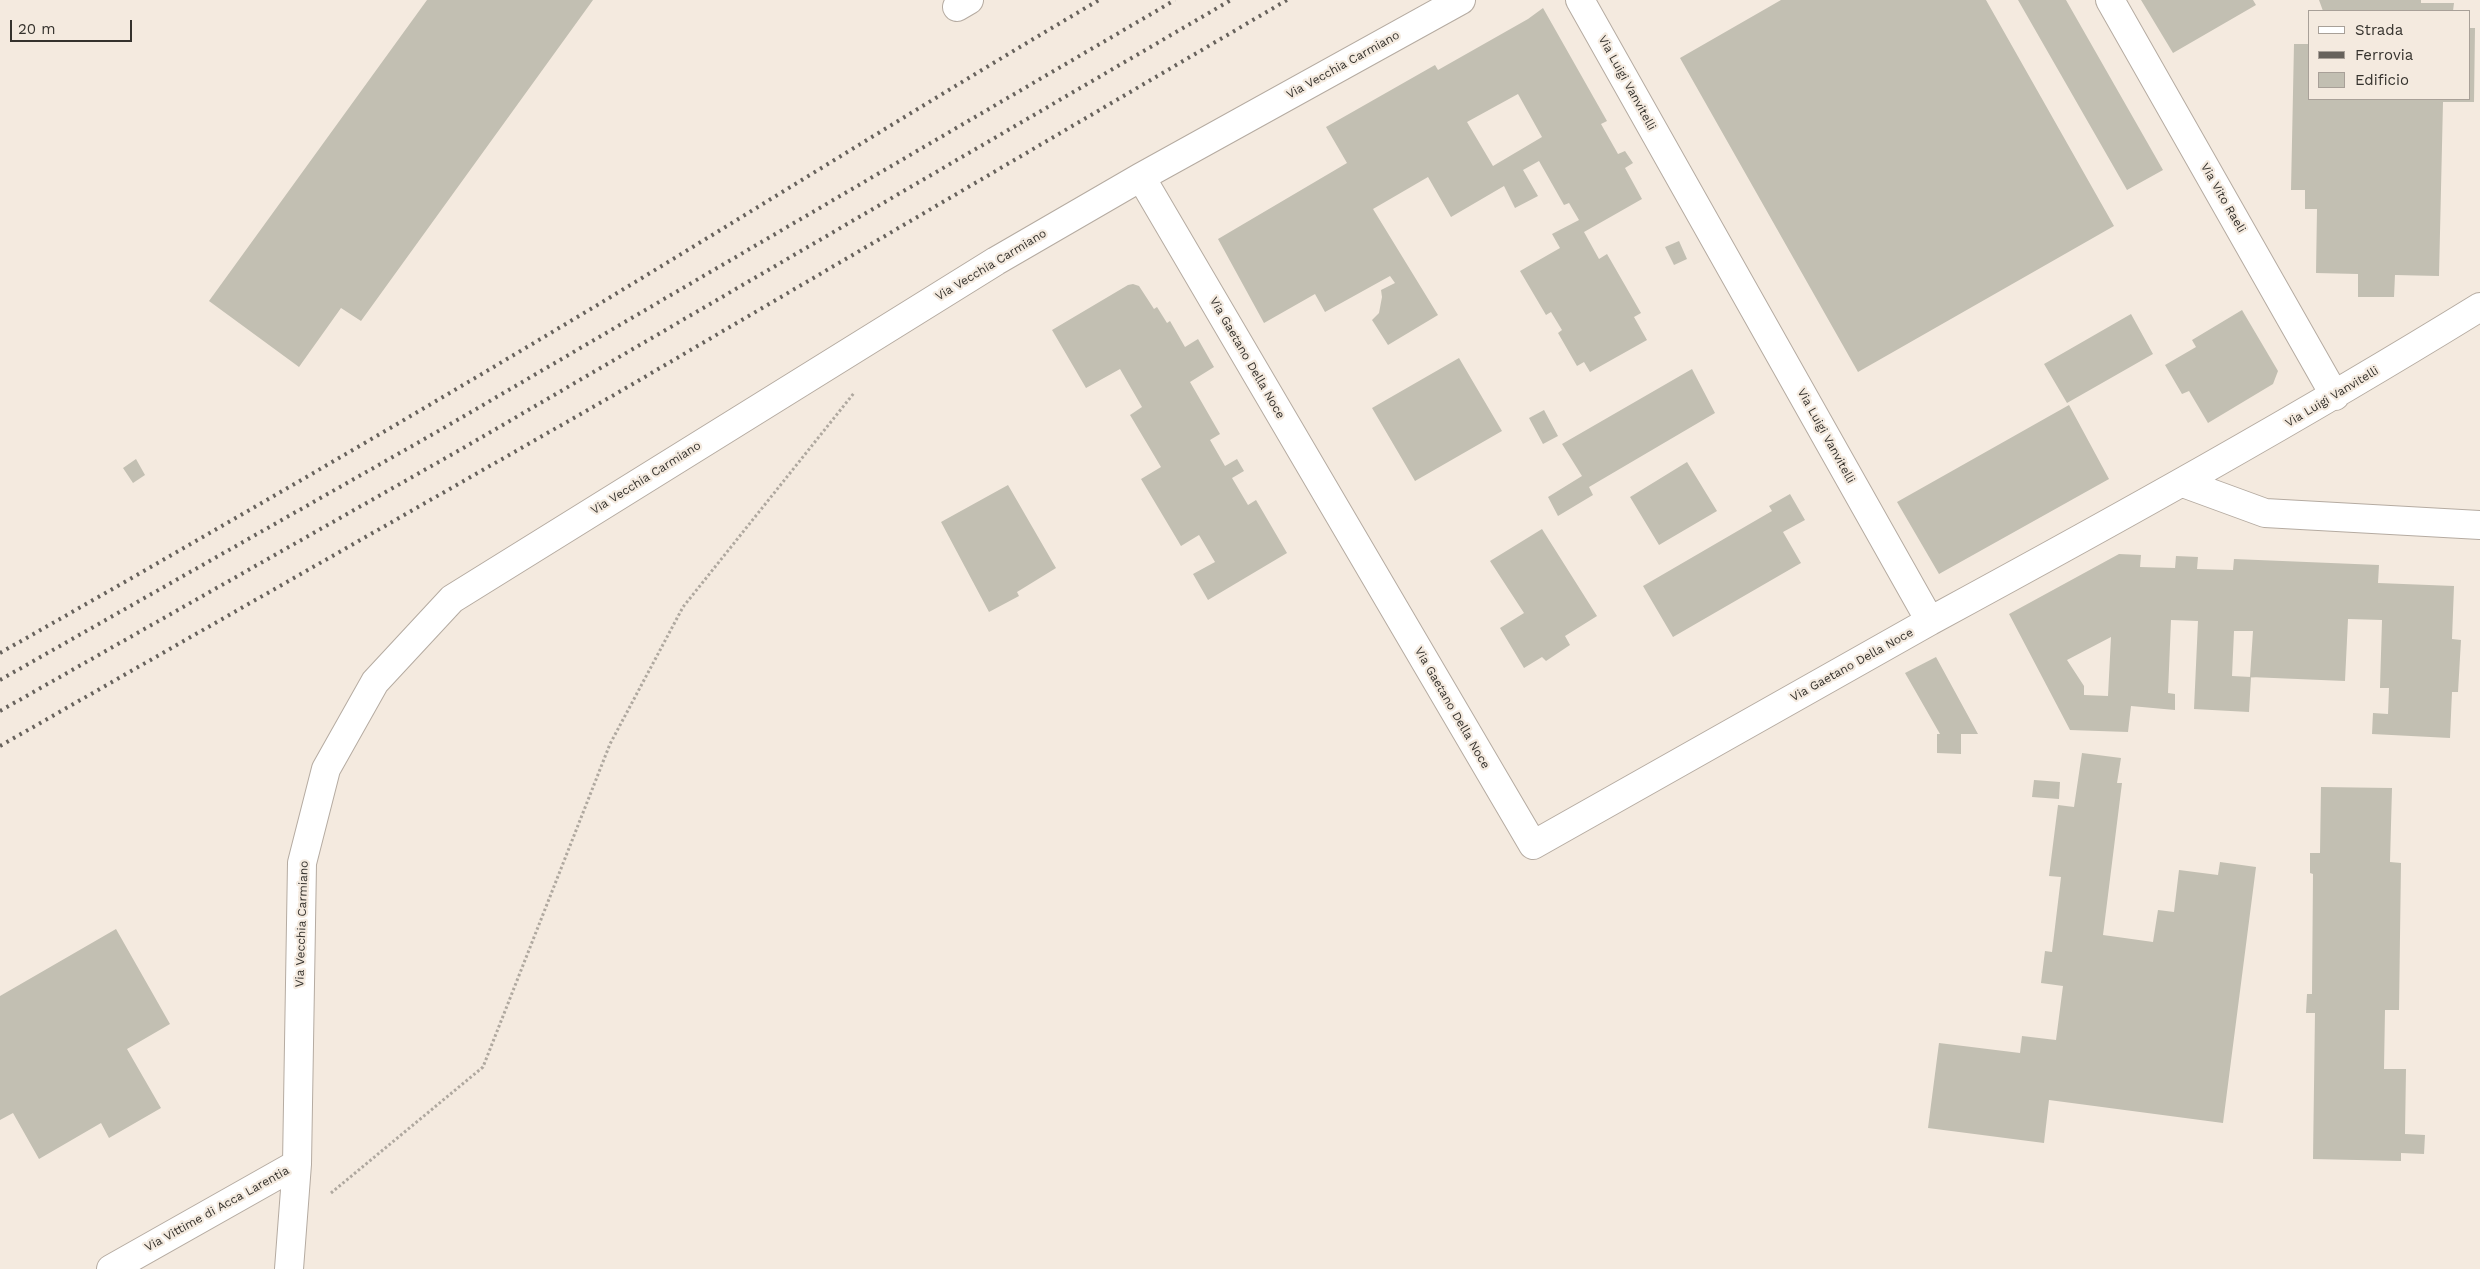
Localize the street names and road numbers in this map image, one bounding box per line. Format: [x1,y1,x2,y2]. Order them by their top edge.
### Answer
street label: Via Vecchia Carmiano [1284,28,1402,102]
street label: Via Luigi Vanvitelli [1595,33,1659,133]
street label: Via Vito Raeli [2197,161,2249,235]
street label: Via Vecchia Carmiano [933,226,1049,304]
street label: Via Gaetano Della Noce [1206,295,1288,421]
street label: Via Luigi Vanvitelli [2283,363,2381,431]
street label: Via Luigi Vanvitelli [1794,386,1858,486]
street label: Via Vecchia Carmiano [588,438,704,518]
street label: Via Gaetano Della Noce [1788,625,1916,705]
street label: Via Gaetano Della Noce [1411,645,1493,771]
street label: Via Vecchia Carmiano [293,860,311,988]
street label: Via Vittime di Acca Larentia [142,1163,292,1255]

